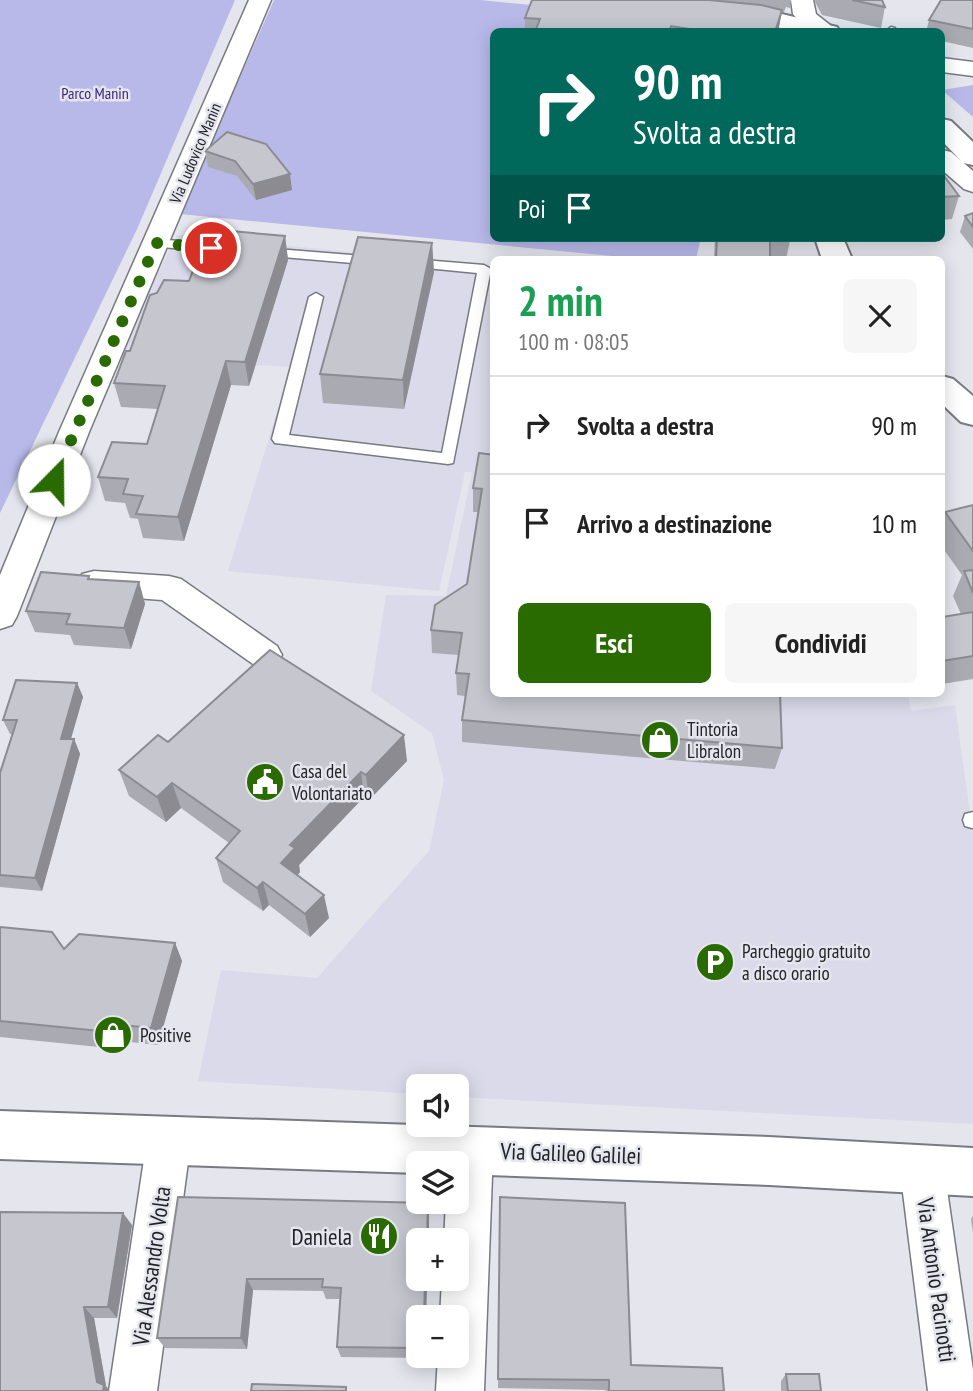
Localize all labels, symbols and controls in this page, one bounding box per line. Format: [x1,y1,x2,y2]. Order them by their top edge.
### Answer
text: 90 m [633,49,722,113]
icon: right [518,56,609,147]
park label: Parco Manin [61,83,129,103]
street label: Via Ludovico Manin [164,100,225,207]
text: Svolta a destra [633,111,797,153]
icon: arrive [560,189,598,227]
text: Poi [518,192,546,225]
pin [181,218,241,278]
icon: arrive [192,229,230,267]
text: 2 min [518,273,603,328]
button: close [843,279,917,353]
text: 100 m · 08:05 [518,327,630,356]
icon: right [518,406,556,444]
text: Svolta a destra [577,409,714,442]
text: 90 m [871,409,917,442]
position arrow [17,443,91,517]
icon: arrive [518,504,556,542]
text: Arrivo a destinazione [577,507,772,540]
text: 10 m [871,507,917,540]
button: Esci [518,603,711,683]
button: Condividi [725,603,917,683]
place label: Tintoria Libralon [687,717,741,763]
shop icon: Tintoria Libralon [639,719,681,761]
place label: Casa del Volontariato [291,759,372,805]
public building icon: Casa del Volontariato [244,761,286,803]
place label: Parcheggio gratuito a disco orario [742,939,870,985]
parking icon: Parcheggio gratuito a disco orario [694,941,736,983]
shop icon: Positive [92,1014,134,1056]
place label: Positive [140,1023,191,1047]
map controls [406,1074,469,1368]
button: sound [406,1074,469,1137]
street label: Via Galileo Galilei [499,1136,642,1170]
button: layers [406,1151,469,1214]
street label: Via Alessandro Volta [125,1184,177,1349]
street label: Via Antonio Pacinotti [911,1195,963,1364]
restaurant icon: Daniela [358,1215,400,1257]
place label: Daniela [292,1222,352,1251]
button: + [406,1228,469,1291]
button: − [406,1305,469,1368]

